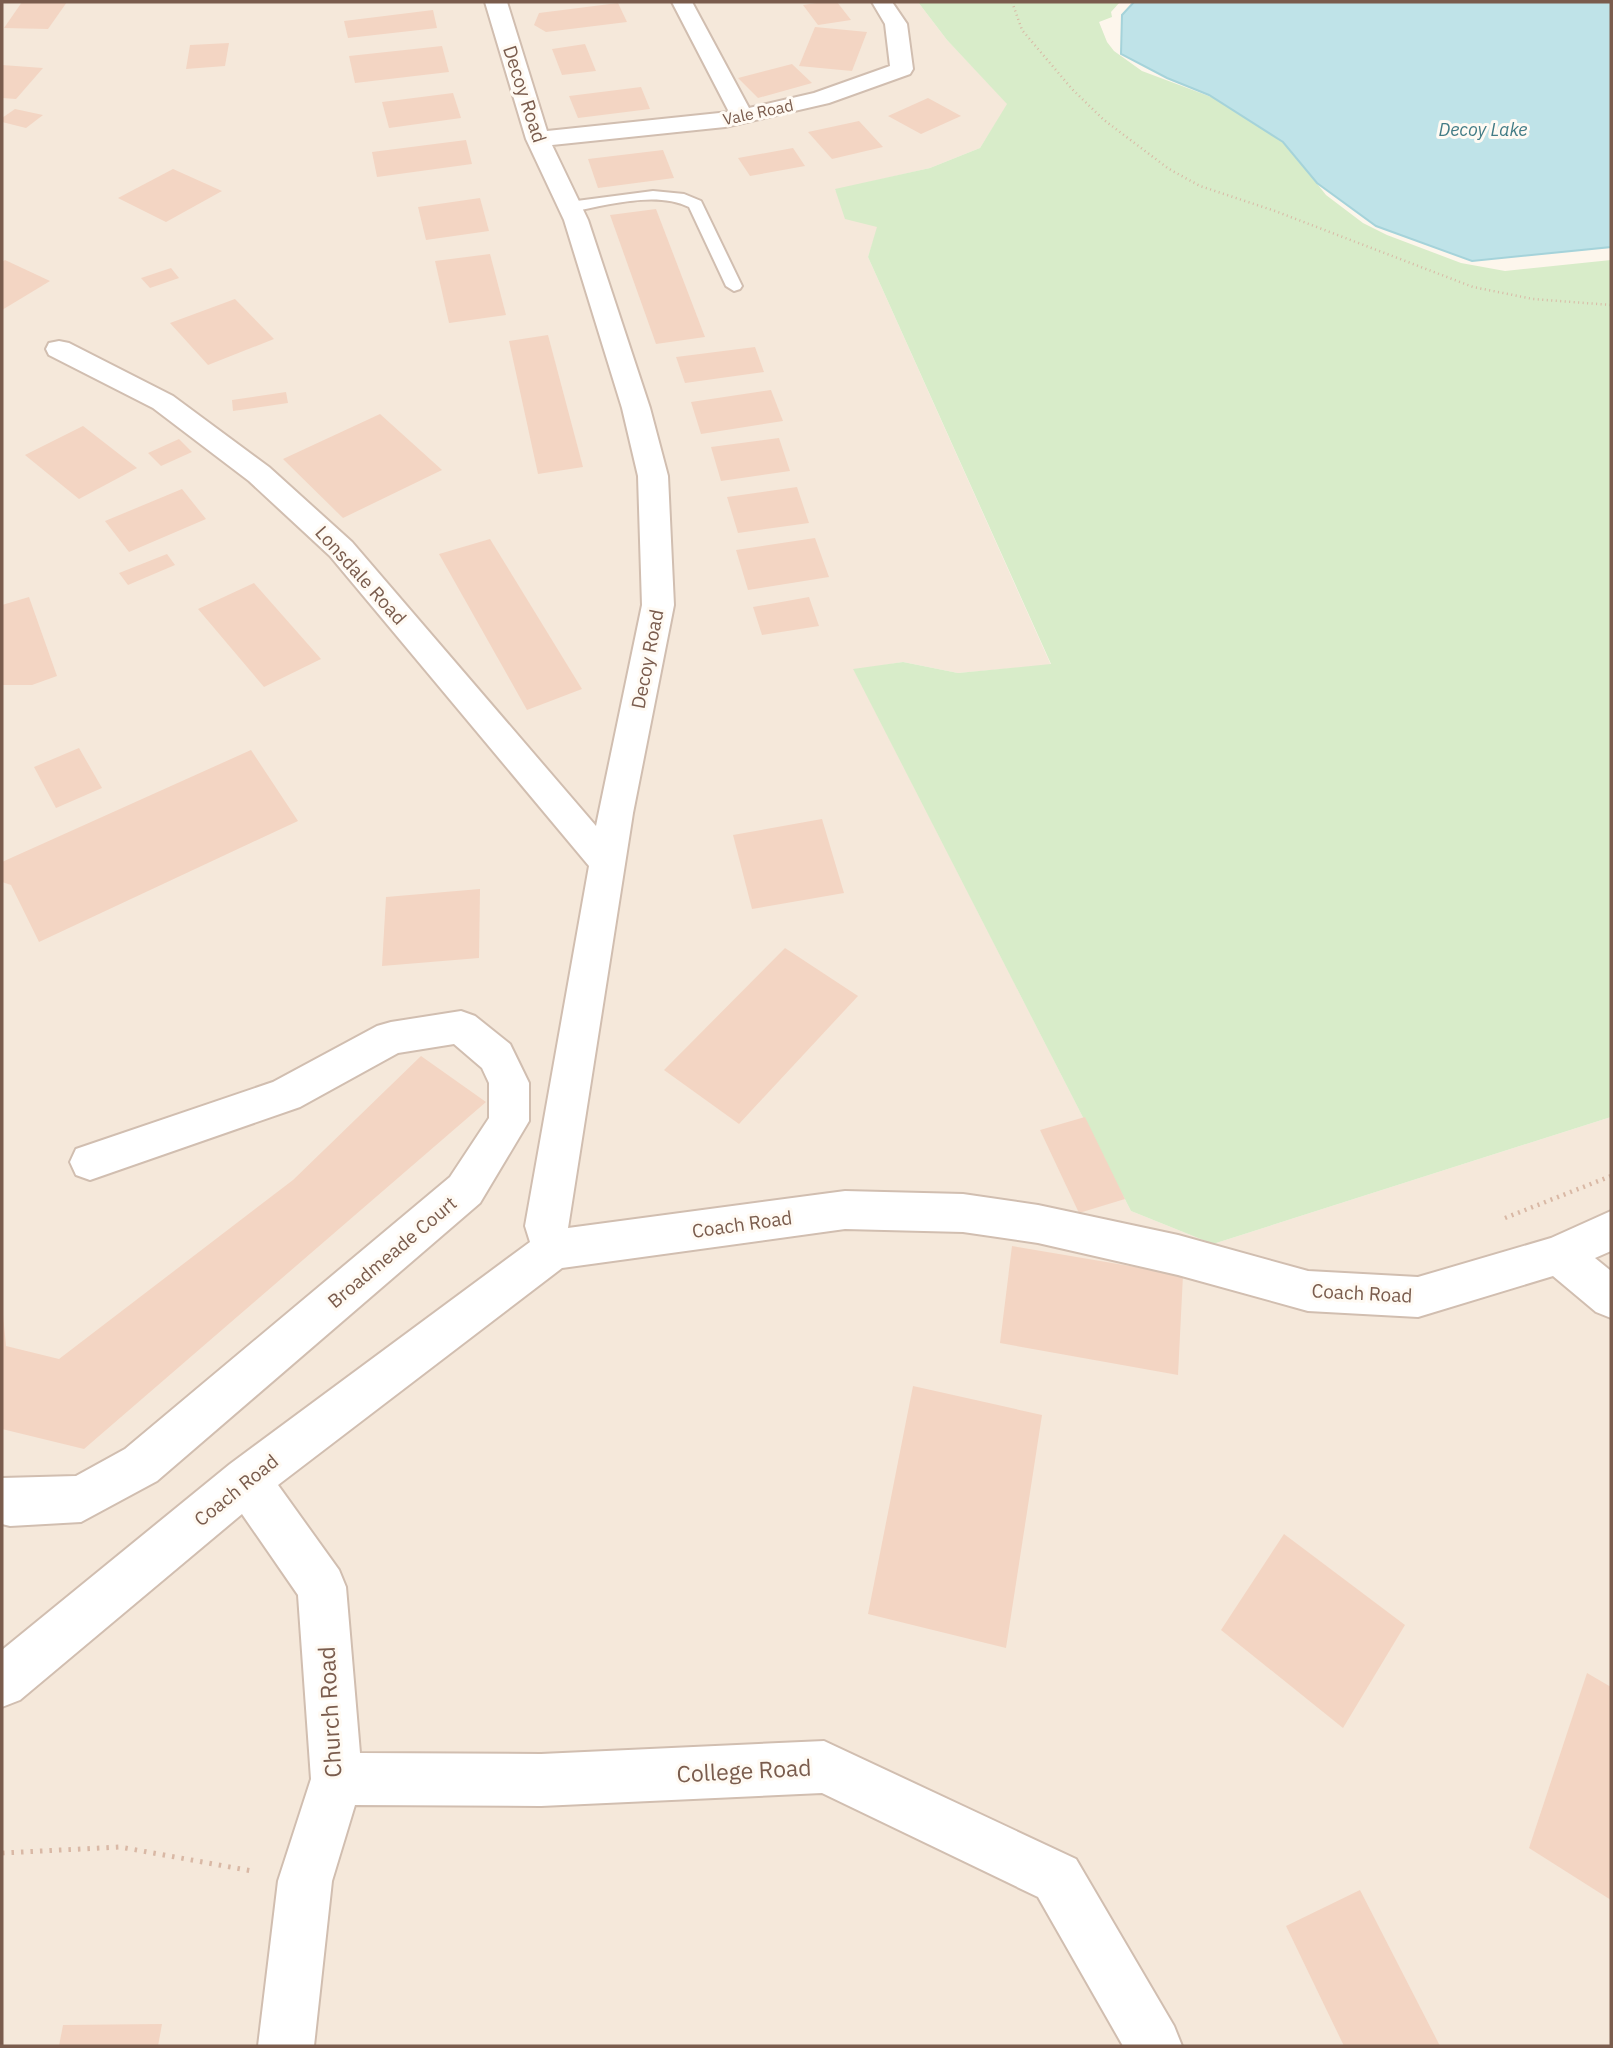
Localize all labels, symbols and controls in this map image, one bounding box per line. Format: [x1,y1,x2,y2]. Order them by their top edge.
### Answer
street label: Decoy Road [498,42,552,146]
street label: Vale Road [721,95,795,129]
water label: Decoy Lake [1438,118,1528,141]
street label: Lonsdale Road [310,521,412,629]
street label: Decoy Road [626,607,668,711]
street label: Broadmeade Court [323,1191,461,1313]
street label: Coach Road [690,1205,794,1243]
street label: Coach Road [1311,1278,1413,1308]
street label: Coach Road [189,1449,283,1531]
street label: Church Road [311,1646,347,1779]
street label: College Road [676,1751,812,1789]

